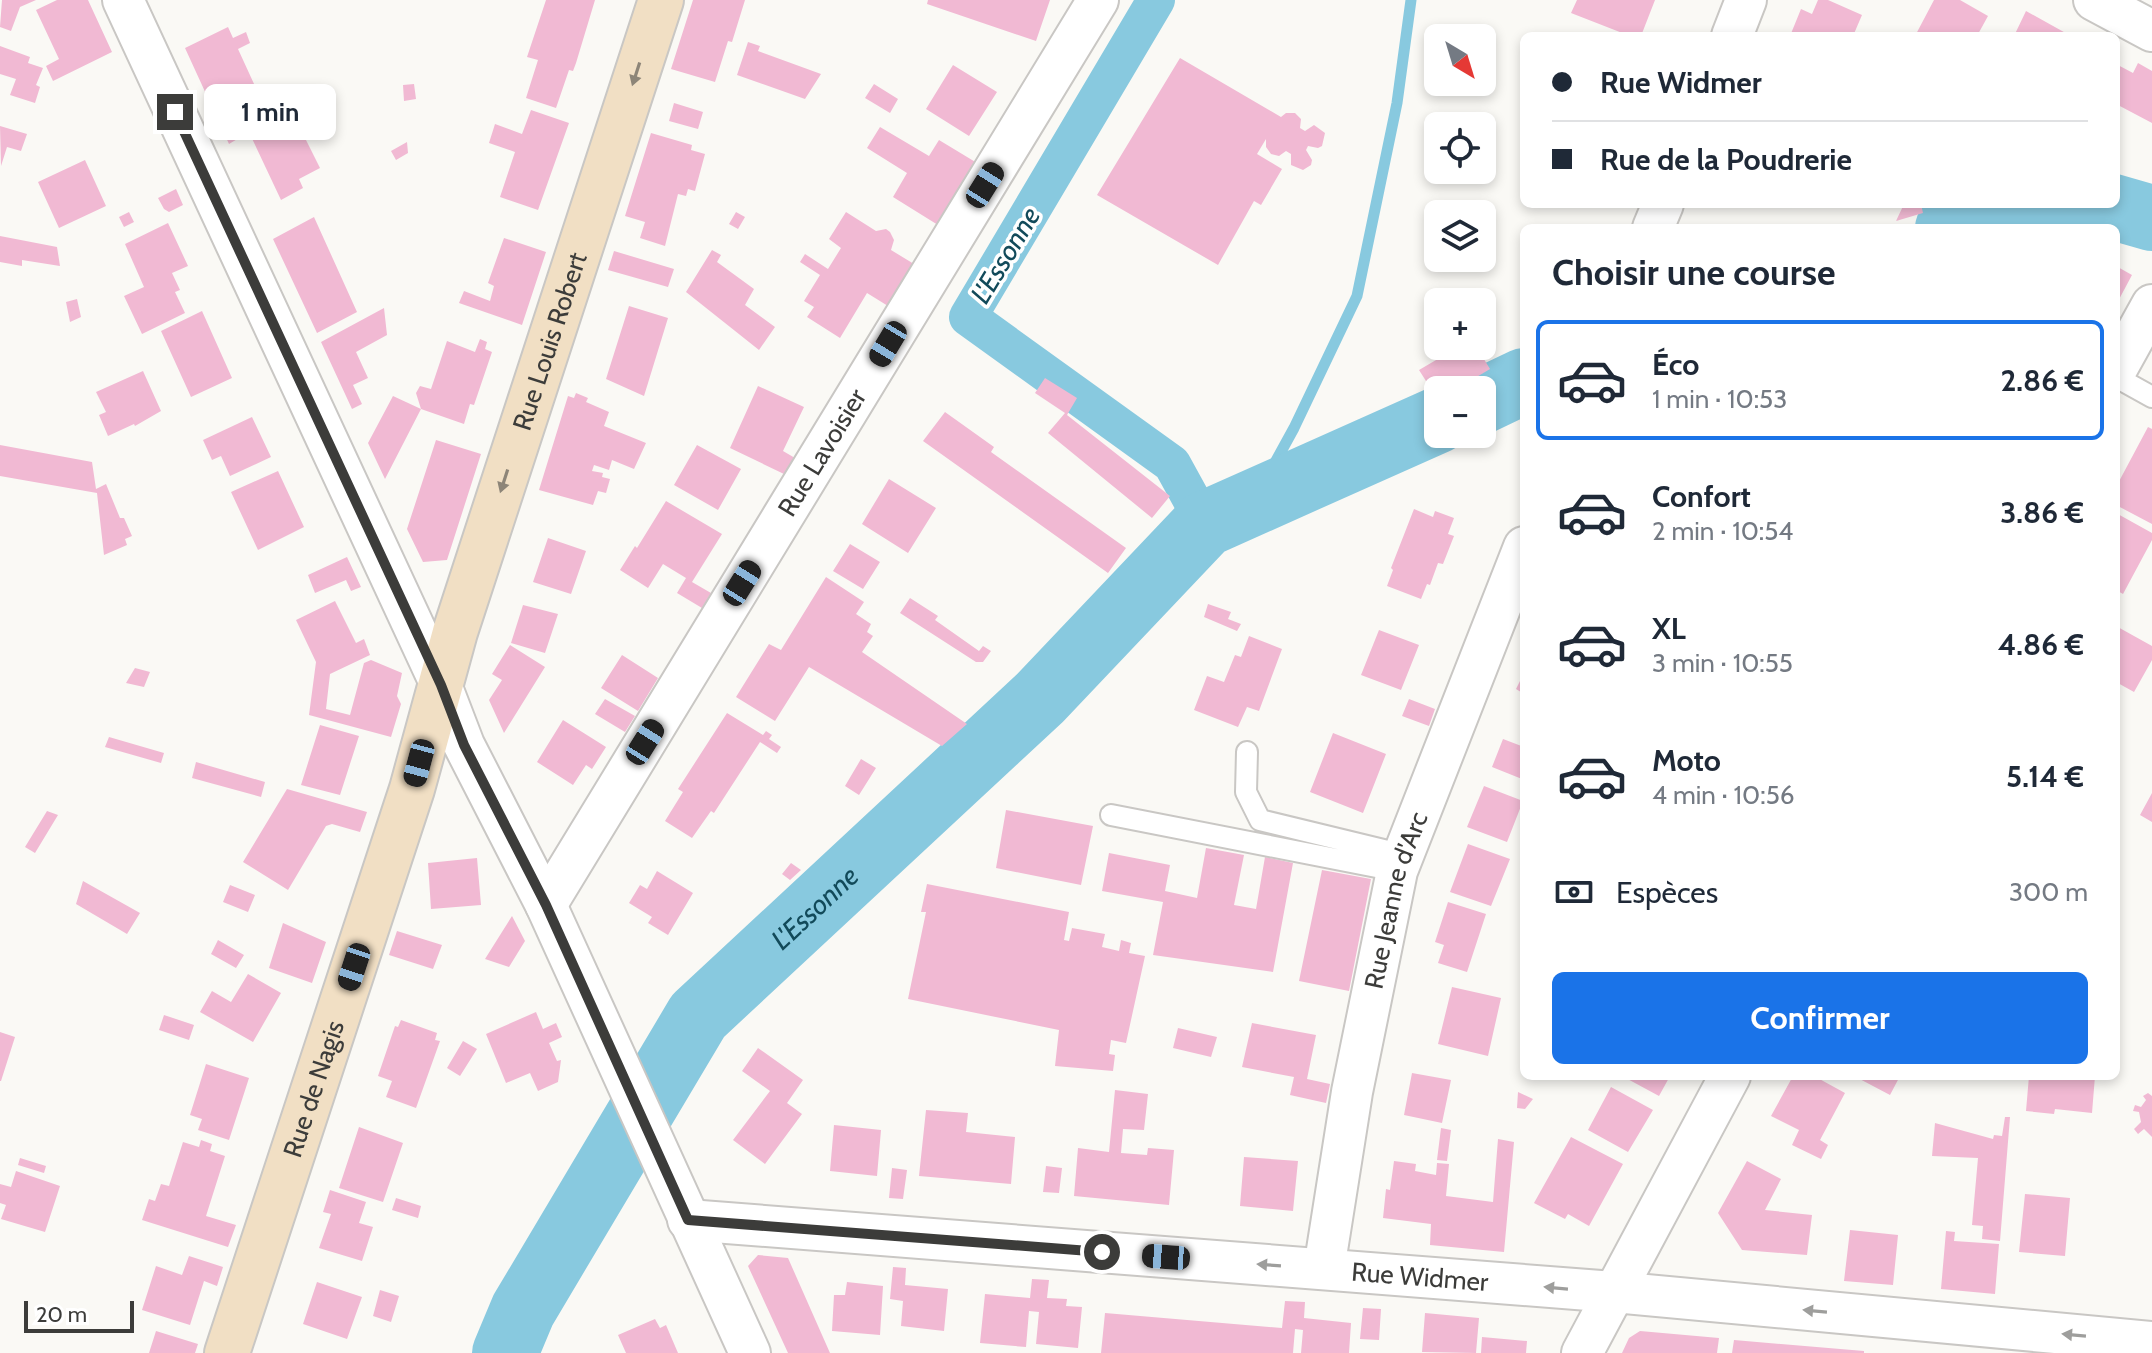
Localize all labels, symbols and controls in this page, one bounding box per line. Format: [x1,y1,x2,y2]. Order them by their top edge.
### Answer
north arrow [1424,24,1496,96]
map controls [1424,24,1496,448]
one-way arrow [630,62,642,86]
text: Rue Widmer [1600,64,1762,101]
callout: 1 min [203,84,335,140]
route end [157,94,193,130]
text: 1 min [241,96,299,128]
button: locate [1424,112,1496,184]
text: Rue de la Poudrerie [1600,141,1852,178]
car [962,158,1008,212]
water label: L'Essonne [963,200,1047,309]
button: layers [1424,200,1496,272]
street label: Rue Louis Robert [506,248,594,434]
text: Choisir une course [1552,250,1835,294]
button: + [1424,288,1496,360]
car [865,317,911,371]
icon: car [1556,344,1628,416]
text: Éco [1652,346,1699,383]
text: 2.86 € [2001,362,2084,399]
button: − [1424,376,1496,448]
street label: Rue Lavoisier [771,382,873,522]
text: 1 min · 10:53 [1652,383,1787,415]
one-way arrow [498,470,510,494]
icon: car [1556,476,1628,548]
text: Confort [1652,478,1751,515]
text: 3.86 € [2000,494,2084,531]
text: 2 min · 10:54 [1652,515,1793,547]
car [719,556,765,610]
icon: car [1556,608,1628,680]
text: XL [1652,610,1686,647]
text: 4.86 € [1998,626,2084,663]
text: 3 min · 10:55 [1652,647,1793,679]
car [622,715,668,769]
car [401,737,437,789]
icon: car [1556,740,1628,812]
text: Moto [1652,742,1721,779]
text: 5.14 € [2006,758,2084,795]
text: 4 min · 10:56 [1652,779,1794,811]
street label: Rue Jeanne d'Arc [1357,807,1435,992]
water label: L'Essonne [764,859,865,956]
icon: cash [1552,870,1596,914]
text: Espèces [1616,874,1718,911]
text: 300 m [2009,876,2088,908]
car [335,940,373,994]
button: Confirmer [1552,972,2088,1064]
street label: Rue de Nagis [276,1016,351,1161]
route start [1084,1234,1120,1270]
car [1141,1243,1191,1271]
street label: Rue Widmer [1350,1256,1490,1298]
one-way arrow [1256,1258,1281,1271]
one-way arrow [1543,1281,1568,1294]
scale bar [24,1297,134,1333]
text: 20 m [36,1301,87,1328]
one-way arrow [1802,1304,1827,1317]
one-way arrow [2061,1328,2086,1341]

